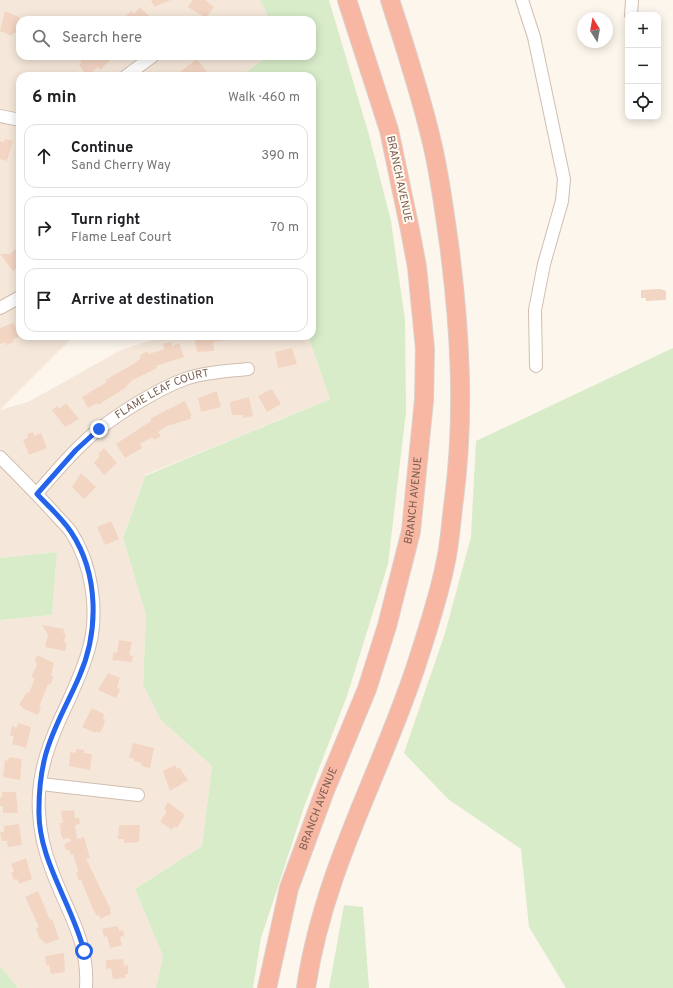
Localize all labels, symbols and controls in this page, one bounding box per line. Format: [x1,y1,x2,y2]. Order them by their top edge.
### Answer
north arrow [577,12,613,48]
map controls [625,12,661,120]
button: + [625,12,661,48]
search box [16,16,316,60]
icon: search [30,27,52,49]
text: Search here [62,29,142,48]
button: − [625,48,661,84]
button: locate [625,84,661,120]
text: 6 min [32,87,76,109]
text: Walk · 460 m [228,90,300,106]
street label: BRANCH AVENUE [383,134,415,224]
text: Continue [71,139,133,158]
icon: ahead [33,145,55,167]
text: 390 m [261,148,299,164]
text: Sand Cherry Way [71,158,171,174]
text: Turn right [71,211,140,230]
icon: right [33,217,55,239]
text: 70 m [270,220,299,236]
text: Flame Leaf Court [71,230,172,246]
icon: arrive [33,289,55,311]
text: Arrive at destination [71,291,214,310]
street label: FLAME LEAF COURT [112,366,210,422]
route end [90,420,108,438]
street label: BRANCH AVENUE [401,456,425,546]
street label: BRANCH AVENUE [296,765,341,852]
route start [75,942,93,960]

